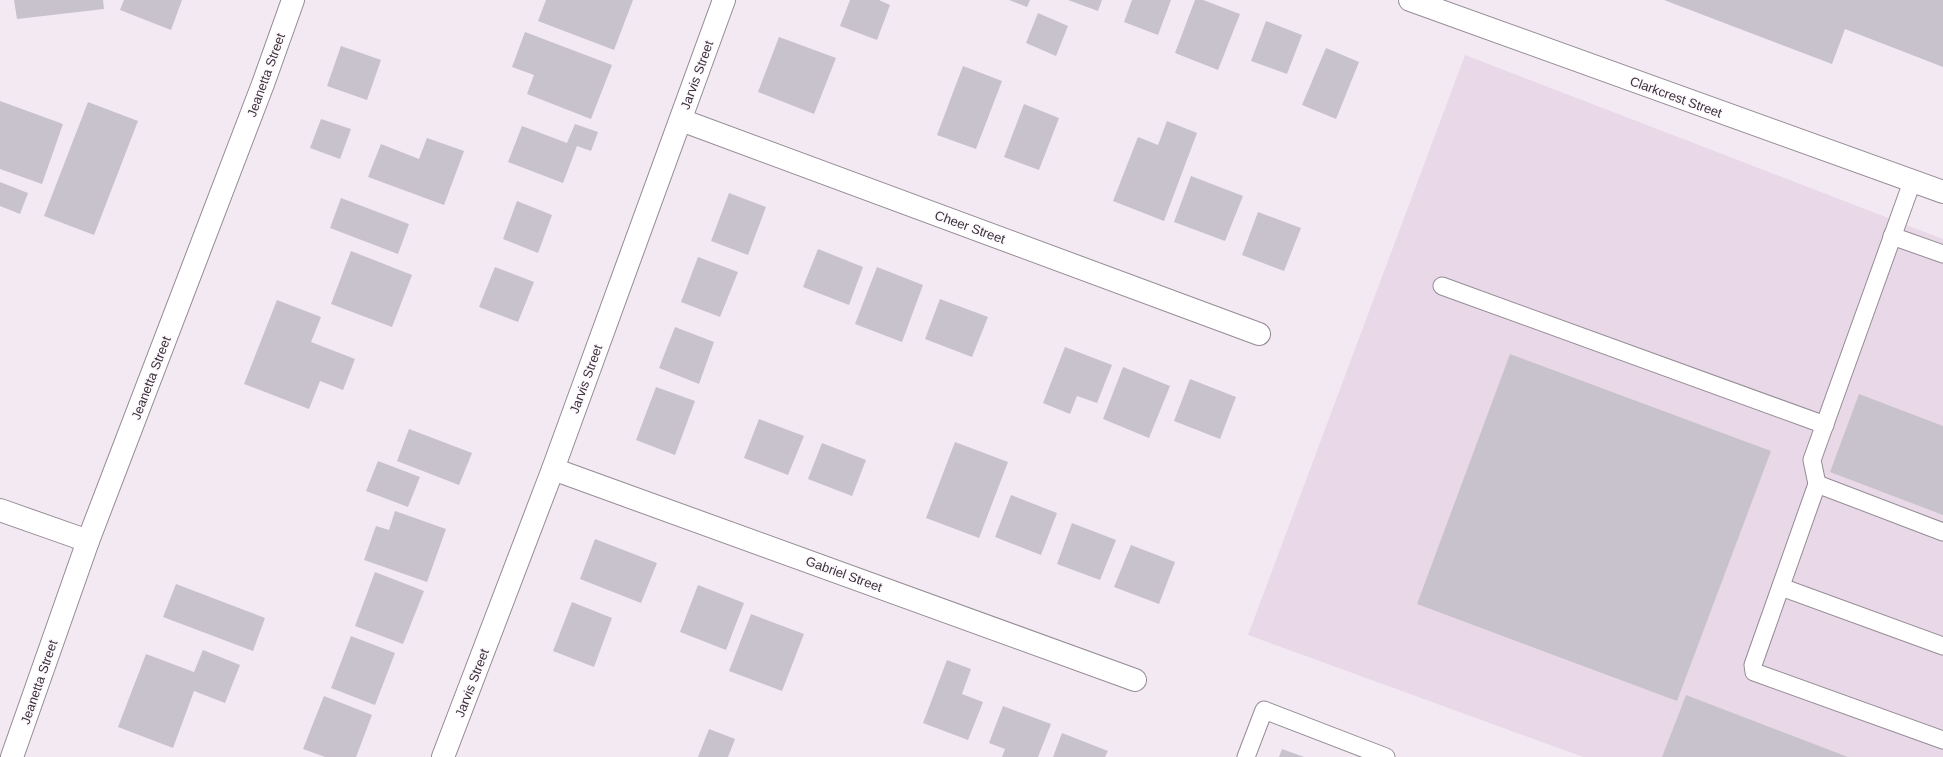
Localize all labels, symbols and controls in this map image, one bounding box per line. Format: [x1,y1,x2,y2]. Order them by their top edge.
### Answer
street label: Jeanetta Street [244,31,288,119]
street label: Jarvis Street [678,38,717,112]
street label: Clarkcrest Street [1628,73,1724,121]
street label: Cheer Street [933,207,1008,247]
street label: Jeanetta Street [128,334,174,422]
street label: Jarvis Street [567,342,606,416]
street label: Gabriel Street [804,553,885,595]
street label: Jeanetta Street [18,638,61,726]
street label: Jarvis Street [452,646,492,719]

